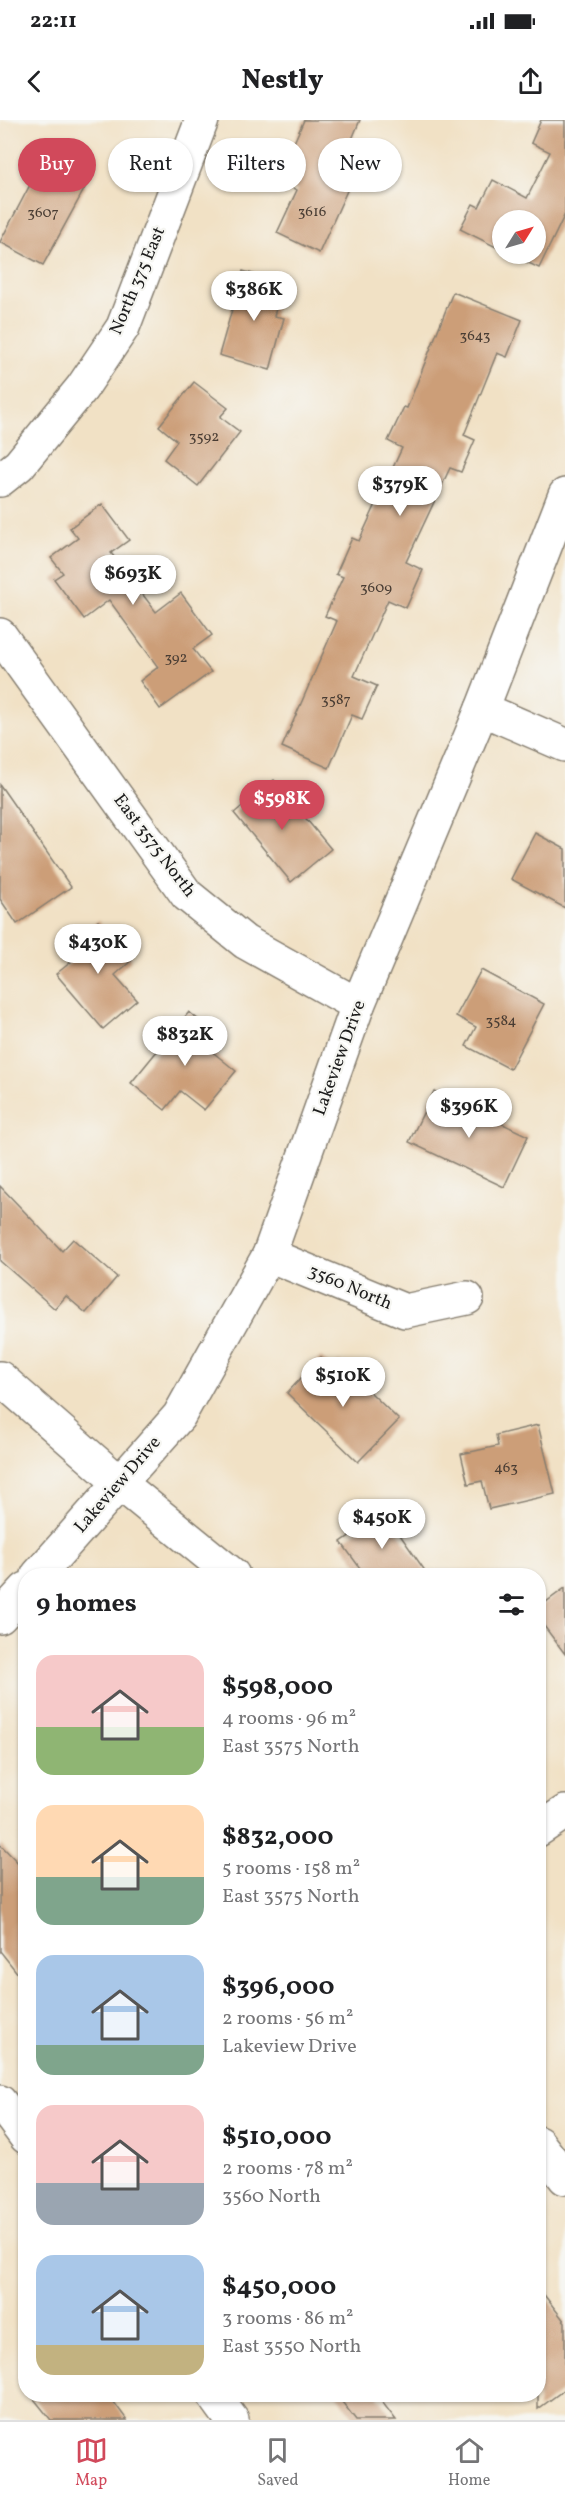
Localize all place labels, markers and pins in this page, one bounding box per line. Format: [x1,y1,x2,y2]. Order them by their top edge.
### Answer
pin: $386K [212,271,296,322]
pin: $379K [358,466,442,517]
pin: $693K [91,555,175,606]
pin: $598K [240,780,324,831]
pin: $430K [56,924,140,975]
pin: $832K [143,1016,227,1067]
pin: $396K [427,1088,511,1139]
pin: $510K [301,1357,385,1408]
pin: $450K [340,1499,424,1550]

